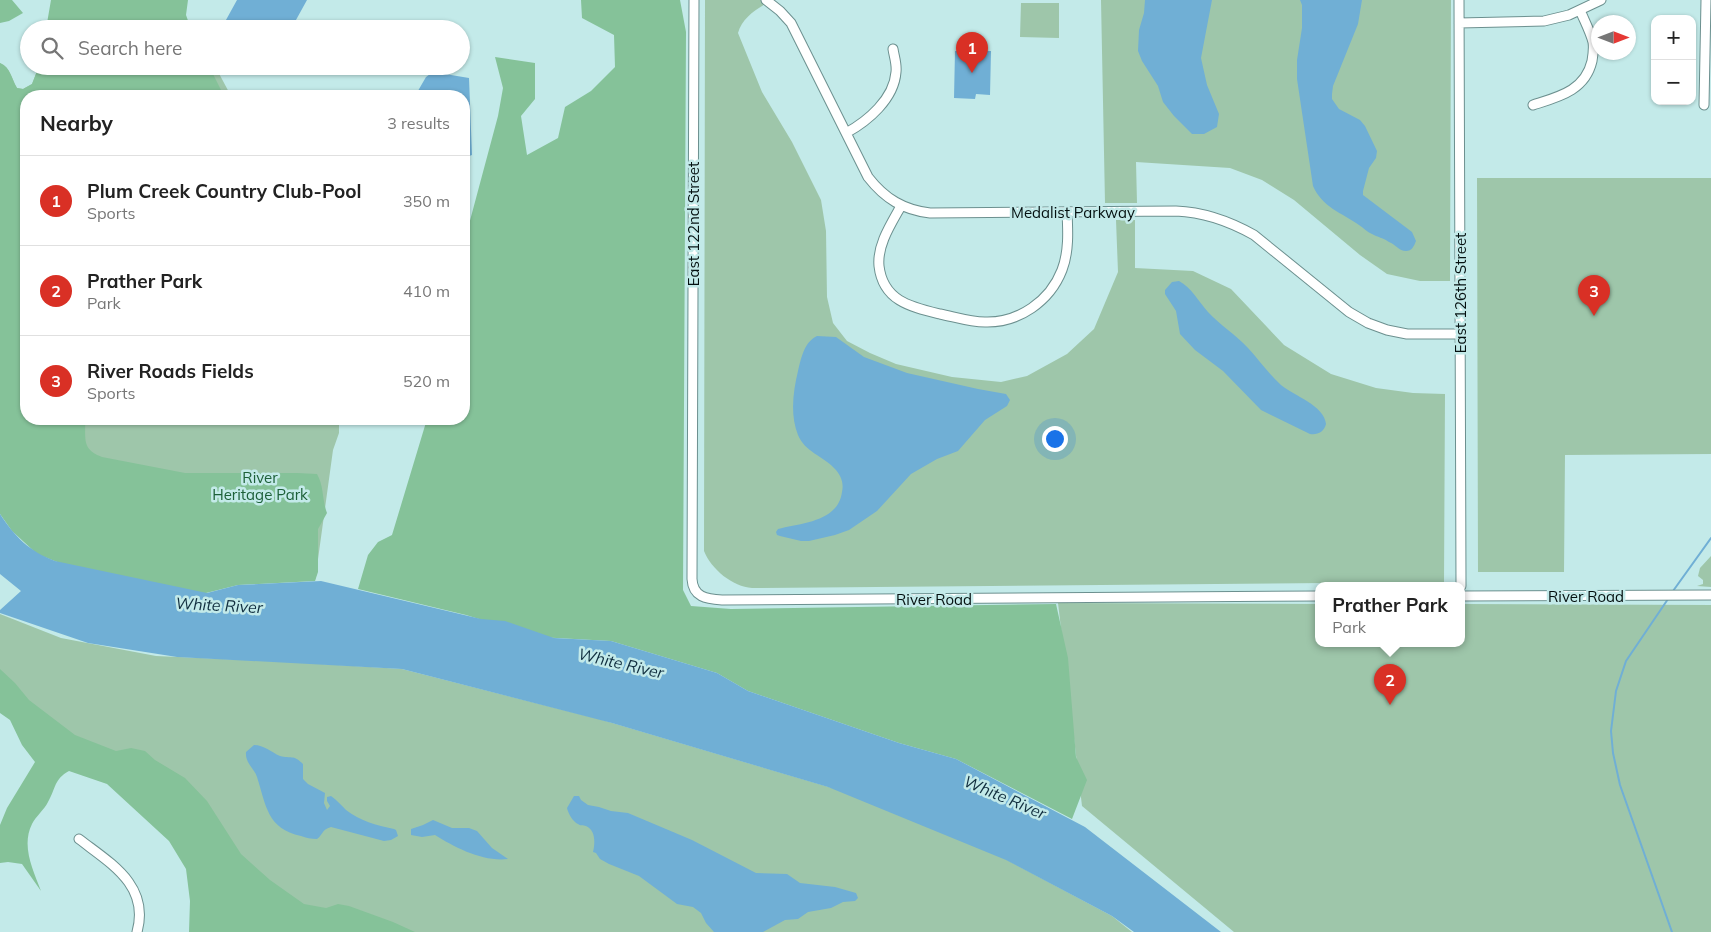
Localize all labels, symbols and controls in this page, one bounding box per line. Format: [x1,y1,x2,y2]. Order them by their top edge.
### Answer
north arrow [1591,15,1636,60]
map controls [1651,15,1696,105]
button: + [1651,15,1696,60]
search box [20,20,470,75]
pin: 1 [956,32,988,73]
icon: search [38,34,66,62]
text: Search here [78,36,182,60]
button: − [1651,60,1696,105]
text: Nearby [40,110,113,136]
text: 3 results [387,113,450,133]
street label: East 122nd Street [684,162,703,286]
text: Plum Creek Country Club-Pool [87,179,362,203]
text: 1 [51,191,61,211]
text: 350 m [403,191,450,211]
text: Sports [87,203,135,223]
street label: Medalist Parkway [1011,203,1135,222]
street label: East 126th Street [1451,233,1470,353]
text: Prather Park [87,269,202,293]
pin: 3 [1578,275,1610,316]
text: 2 [51,281,61,301]
text: 410 m [403,281,450,301]
text: Park [87,293,121,313]
text: River Roads Fields [87,359,254,383]
text: 3 [51,371,61,391]
text: 520 m [403,371,450,391]
text: Sports [87,383,135,403]
your location [1042,426,1068,452]
park label: River Heritage Park [212,468,308,504]
popup [1315,582,1465,647]
street label: River Road [1548,587,1624,606]
street label: River Road [896,590,972,609]
water label: White River [175,593,264,617]
text: Prather Park [1332,593,1448,617]
text: Park [1332,617,1366,637]
water label: White River [576,643,667,683]
pin: 2 [1374,664,1406,705]
water label: White River [961,771,1050,824]

